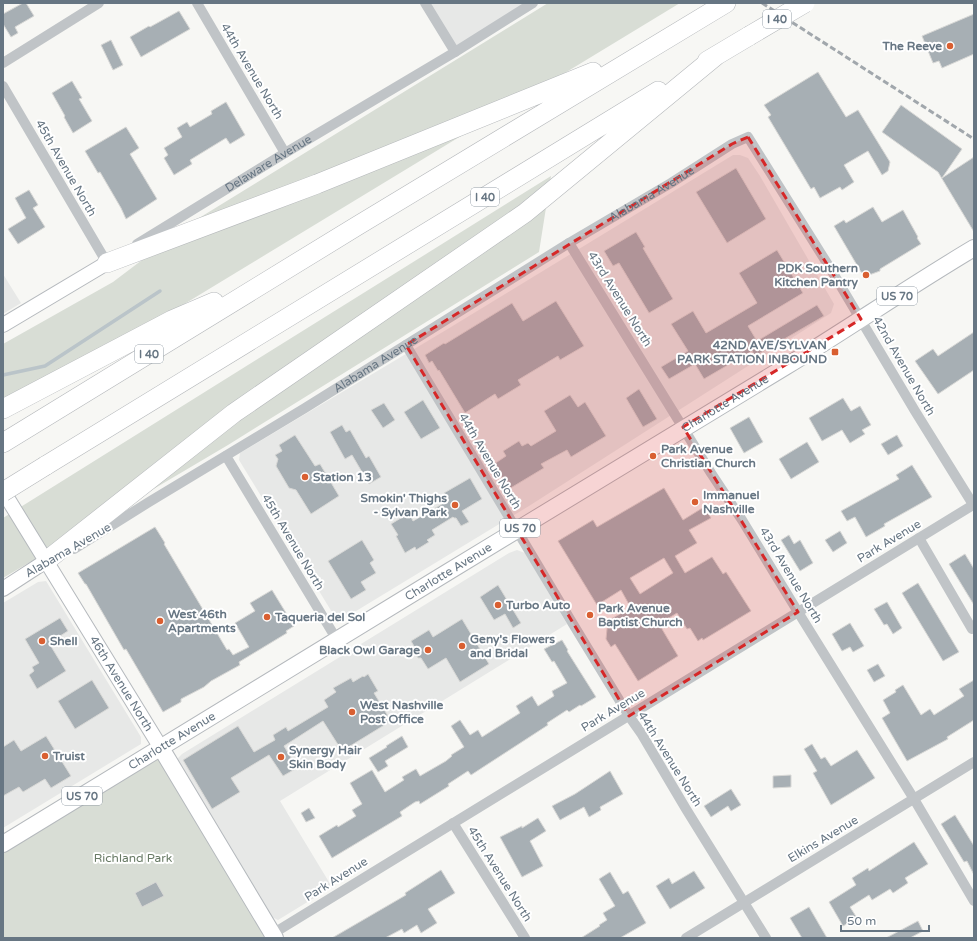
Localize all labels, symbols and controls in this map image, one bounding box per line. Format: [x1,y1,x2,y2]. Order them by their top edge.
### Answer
road number: I 40 [763,10,791,28]
street label: 44th Avenue North [218,21,286,121]
place label: The Reeve [881,39,942,53]
marker: The Reeve [945,41,955,51]
street label: 45th Avenue North [33,117,99,219]
street label: Delaware Avenue [222,132,314,195]
street label: Alabama Avenue [606,163,697,225]
road number: I 40 [471,188,499,206]
street label: 43rd Avenue North [585,249,655,349]
place label: PDK Southern Kitchen Pantry [774,261,859,290]
marker: PDK Southern Kitchen Pantry [861,270,871,280]
road number: US 70 [877,287,917,305]
street label: 42nd Avenue North [870,314,938,418]
street label: Alabama Avenue [331,332,421,395]
place label: 42ND AVE/SYLVAN PARK STATION INBOUND [677,338,827,366]
road number: I 40 [135,345,163,363]
marker: 42ND AVE/SYLVAN PARK STATION INBOUND [830,347,840,357]
street label: Charlotte Avenue [679,371,771,435]
street label: 44th Avenue North [456,411,524,511]
place label: Park Avenue Christian Church [661,442,756,470]
marker: Park Avenue Christian Church [648,451,658,461]
place label: Station 13 [313,470,372,484]
marker: Station 13 [300,472,310,482]
place label: Immanuel Nashville [703,488,759,516]
place label: Smokin' Thighs - Sylvan Park [361,491,447,520]
street label: 45th Avenue North [259,492,327,592]
marker: Immanuel Nashville [690,497,700,507]
marker: Smokin' Thighs - Sylvan Park [450,500,460,510]
street label: Park Avenue [855,516,924,565]
road number: US 70 [500,519,540,537]
street label: Alabama Avenue [23,520,114,580]
street label: 43rd Avenue North [757,524,825,626]
street label: Charlotte Avenue [402,540,495,604]
place label: Turbo Auto [505,598,570,612]
marker: Turbo Auto [493,600,503,610]
place label: Park Avenue Baptist Church [598,601,683,630]
place label: West 46th Apartments [168,607,236,636]
place label: Taqueria del Sol [274,610,365,625]
marker: Park Avenue Baptist Church [585,610,595,620]
marker: Taqueria del Sol [262,612,272,622]
marker: West 46th Apartments [155,616,165,626]
place label: Geny's Flowers and Bridal [470,632,555,660]
street label: 46th Avenue North [87,633,156,734]
place label: Shell [50,634,77,648]
marker: Shell [37,636,47,646]
marker: Geny's Flowers and Bridal [457,641,467,651]
place label: Black Owl Garage [319,643,420,658]
marker: Black Owl Garage [423,645,433,655]
street label: Park Avenue [579,685,648,734]
place label: West Nashville Post Office [360,698,443,726]
marker: West Nashville Post Office [347,707,357,717]
street label: Charlotte Avenue [126,709,218,773]
street label: 44th Avenue North [635,709,705,809]
place label: Synergy Hair Skin Body [289,743,362,772]
place label: Truist [52,749,85,763]
marker: Truist [40,751,50,761]
marker: Synergy Hair Skin Body [276,752,286,762]
road number: US 70 [62,787,102,805]
street label: Elkins Avenue [785,812,861,865]
street label: 45th Avenue North [465,824,535,924]
park label: Richland Park [94,851,173,865]
street label: Park Avenue [302,854,370,904]
scale bar [841,907,929,933]
text: 50 m [847,914,876,928]

